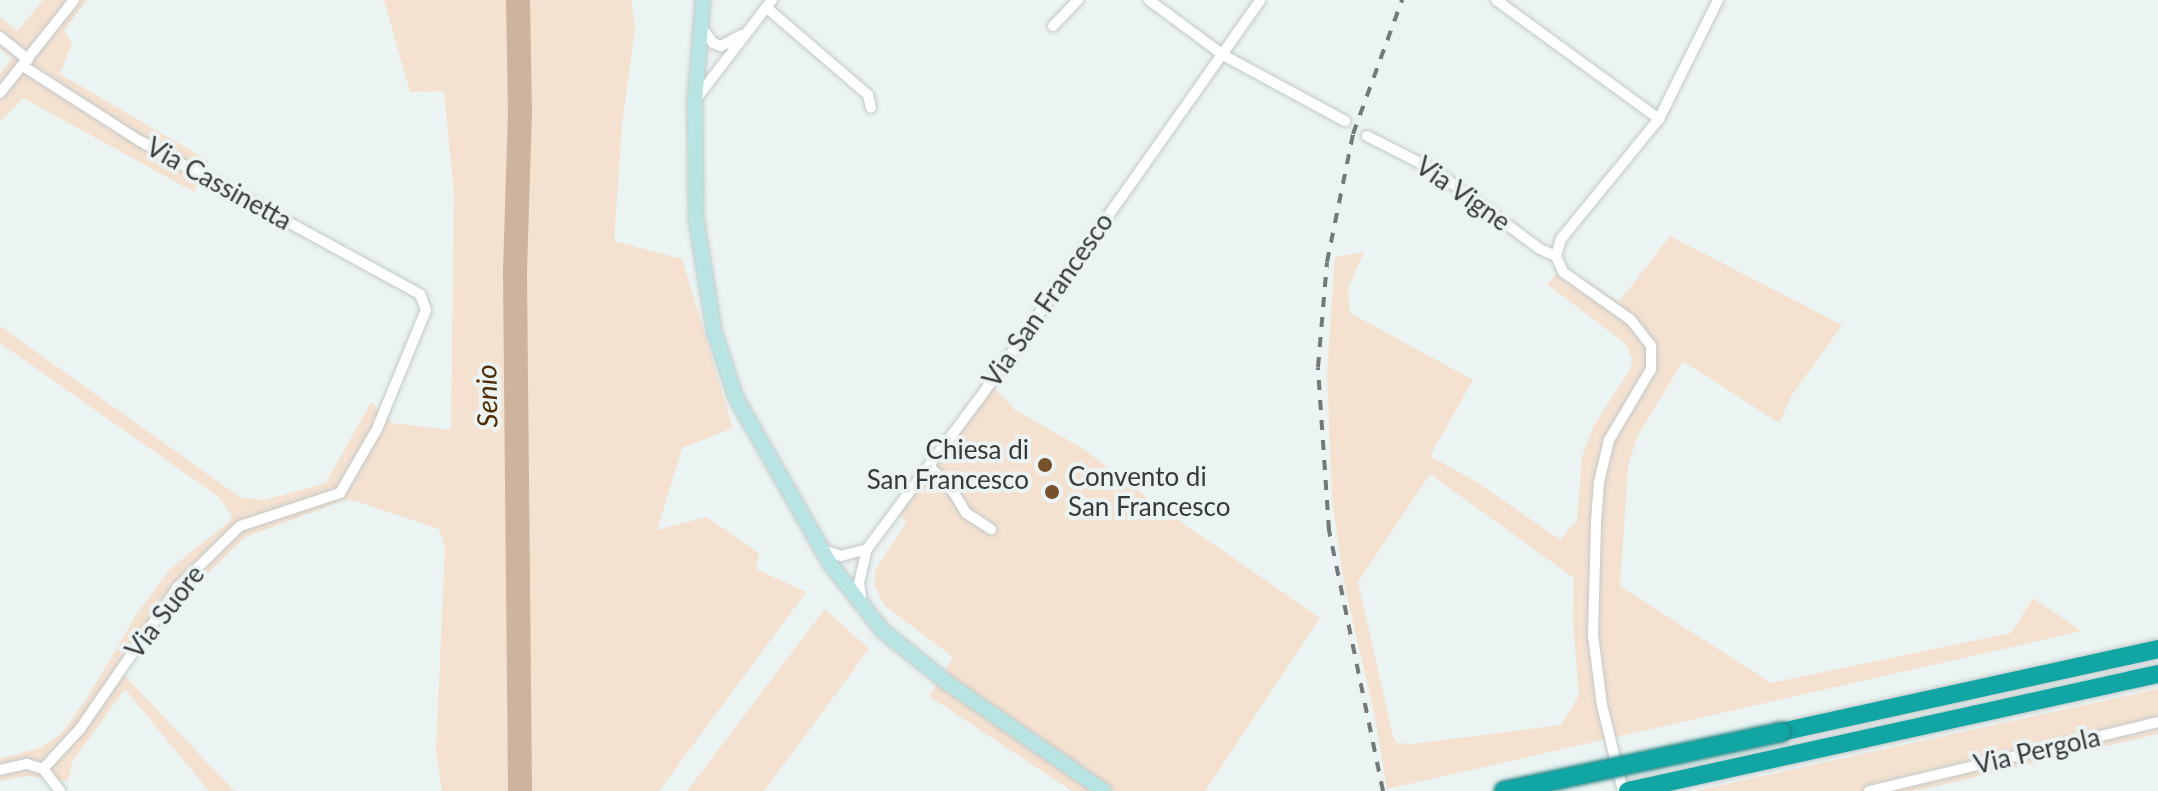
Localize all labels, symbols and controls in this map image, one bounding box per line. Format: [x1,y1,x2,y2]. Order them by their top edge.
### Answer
street label: Via Cassinetta [141,131,297,237]
street label: Via Vigne [1409,150,1517,238]
street label: Via San Francesco [976,207,1120,393]
water label: Senio [469,364,503,428]
place label: Chiesa di San Francesco [867,434,1029,496]
marker: Chiesa di San Francesco [1036,456,1054,474]
place label: Convento di San Francesco [1068,461,1230,522]
marker: Convento di San Francesco [1043,483,1061,501]
street label: Via Suore [119,559,211,665]
street label: Via Pergola [1971,721,2103,781]

